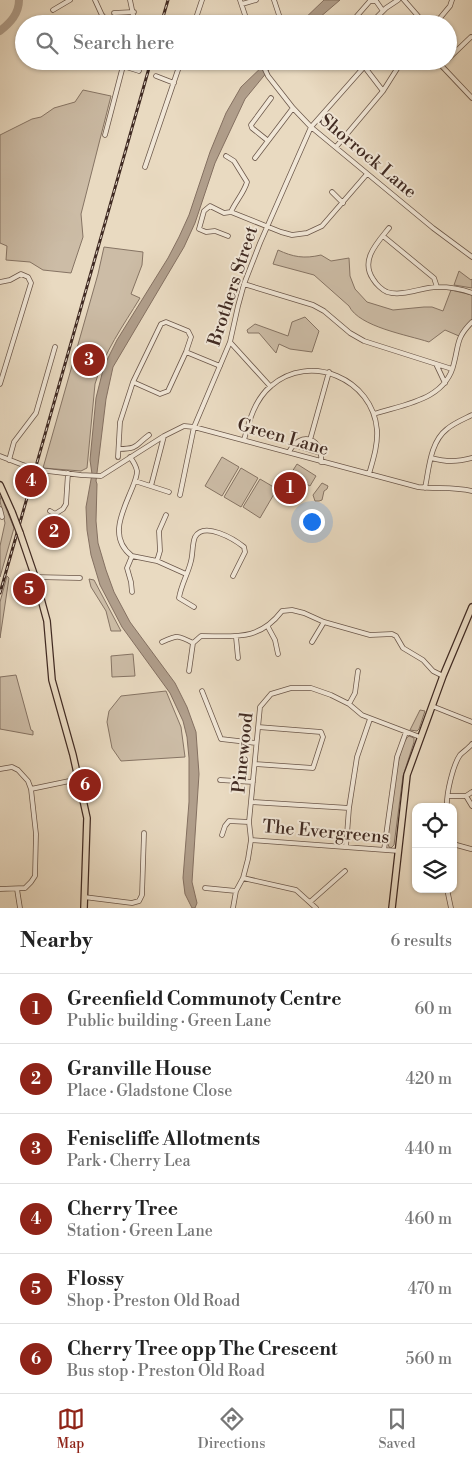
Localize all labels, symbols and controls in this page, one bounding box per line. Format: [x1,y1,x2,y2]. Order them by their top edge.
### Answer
search box [15,15,457,70]
icon: search [33,29,61,57]
text: Search here [73,31,174,55]
street label: Shorrock Lane [315,109,421,203]
street label: Brothers Street [202,222,263,350]
pin: 3 [73,341,105,379]
street label: Green Lane [234,413,332,461]
pin: 4 [15,462,47,500]
pin: 1 [274,469,306,507]
your location [299,509,325,535]
pin: 2 [38,513,70,551]
pin: 5 [13,570,45,608]
street label: Pinewood [227,711,259,794]
pin: 6 [69,766,101,804]
map controls [412,803,457,893]
button: locate [412,803,457,848]
street label: The Evergreens [262,815,391,849]
button: layers [412,848,457,893]
text: Nearby [20,928,93,954]
text: 6 results [391,931,452,951]
text: Greenfield Communoty Centre [67,987,341,1011]
text: 1 [32,999,40,1019]
text: 60 m [414,999,452,1019]
text: Public building · Green Lane [67,1011,271,1031]
text: Granville House [67,1057,212,1081]
text: 2 [31,1069,41,1089]
text: 420 m [405,1069,452,1089]
text: Place · Gladstone Close [67,1081,232,1101]
text: Feniscliffe Allotments [67,1127,260,1151]
text: 3 [31,1139,41,1159]
text: 440 m [405,1139,452,1159]
text: Park · Cherry Lea [67,1151,191,1171]
text: Cherry Tree [67,1197,178,1221]
text: 4 [31,1209,41,1229]
text: 460 m [405,1209,452,1229]
text: Station · Green Lane [67,1221,213,1241]
text: Flossy [67,1267,124,1291]
text: 5 [31,1279,41,1299]
text: 470 m [408,1279,452,1299]
text: Shop · Preston Old Road [67,1291,240,1311]
text: Cherry Tree opp The Crescent [67,1337,338,1361]
text: 6 [31,1349,41,1369]
text: 560 m [406,1349,452,1369]
text: Bus stop · Preston Old Road [67,1361,265,1381]
tab: Map [57,1405,85,1453]
tab: Directions [198,1405,265,1453]
tab: Saved [379,1405,415,1453]

